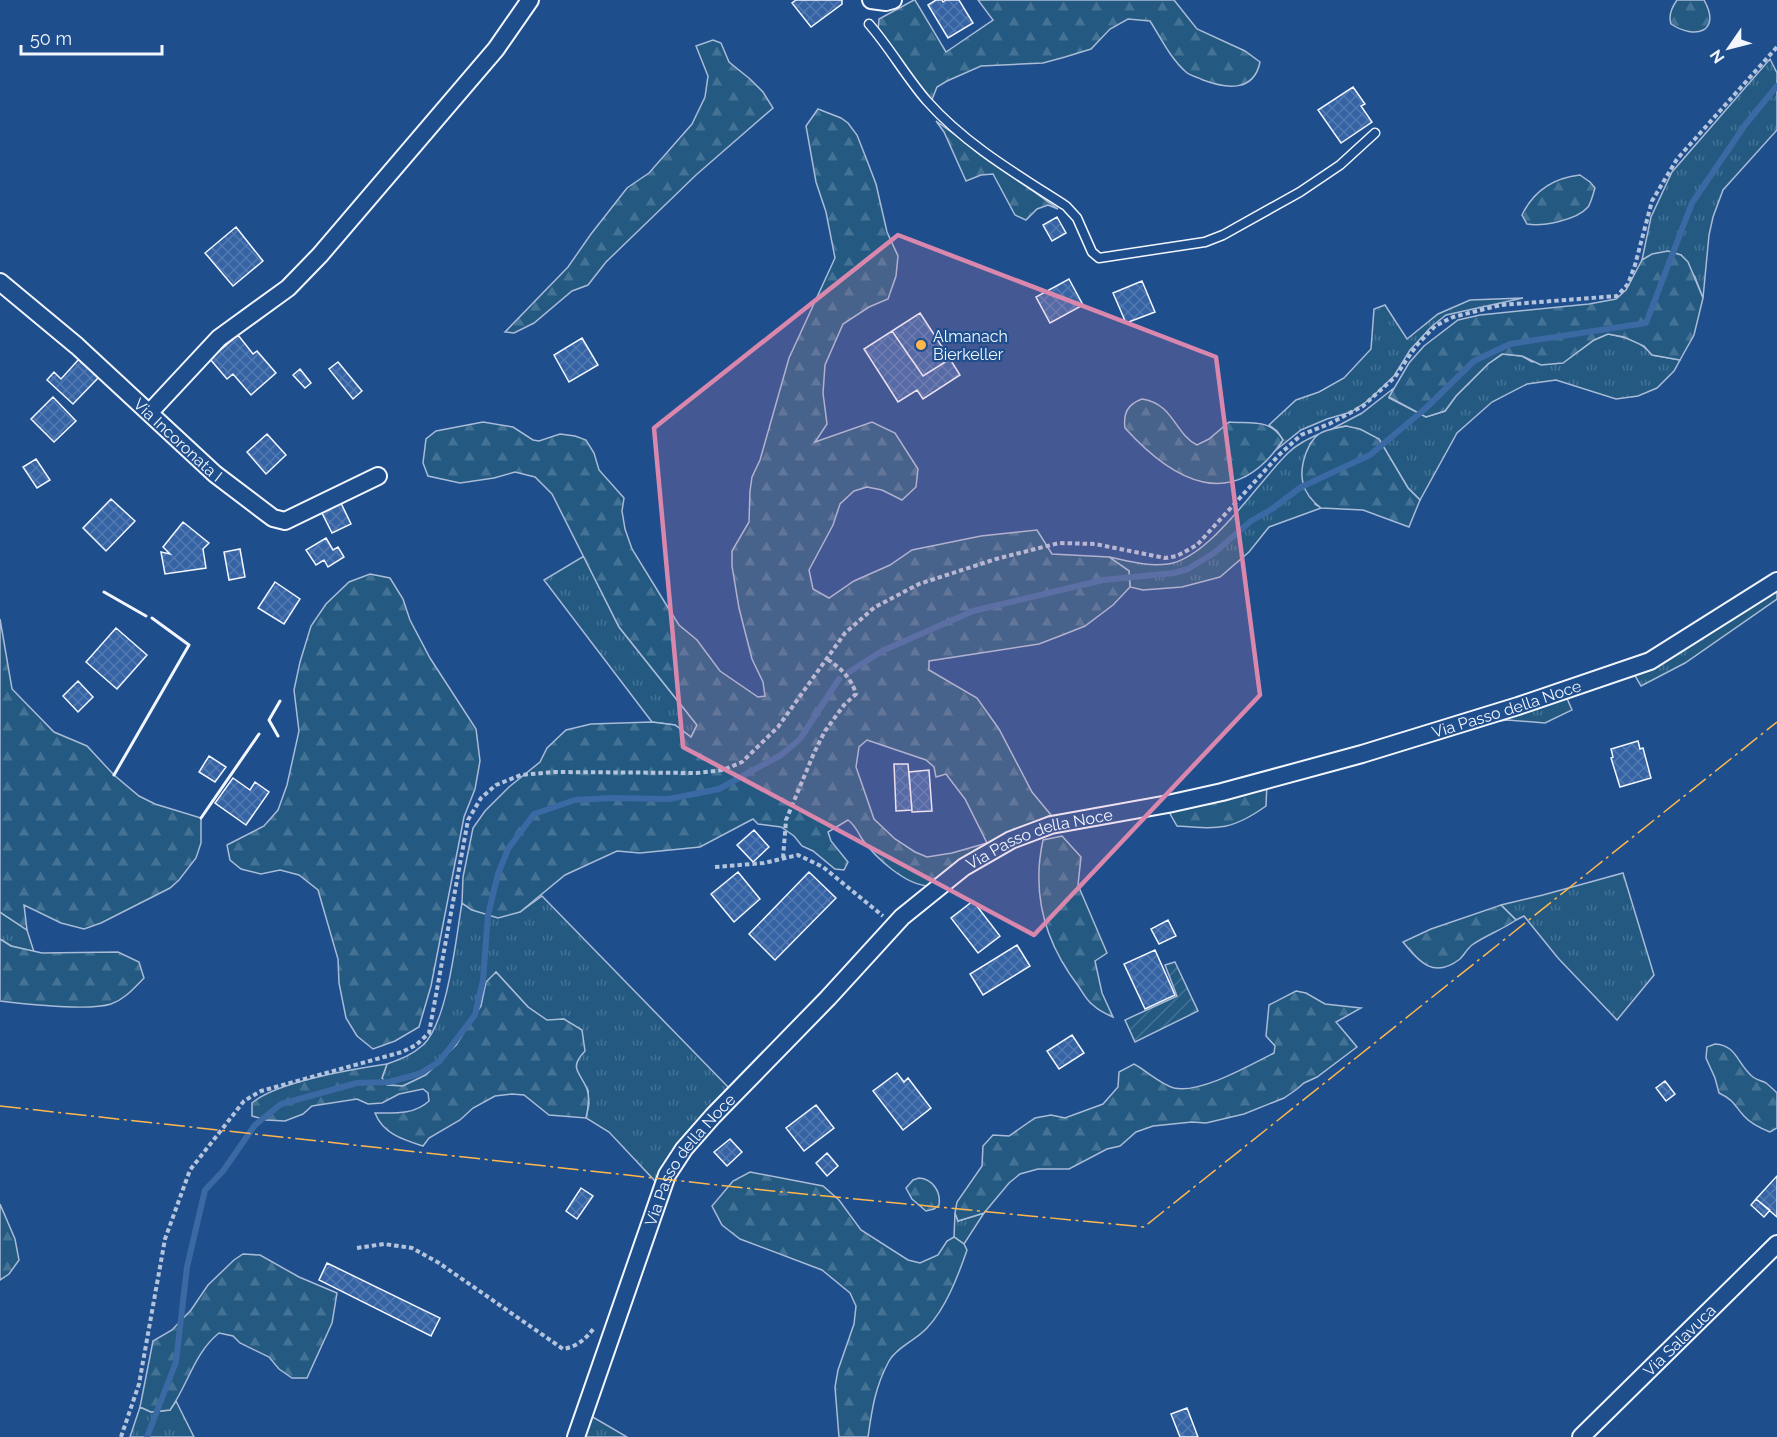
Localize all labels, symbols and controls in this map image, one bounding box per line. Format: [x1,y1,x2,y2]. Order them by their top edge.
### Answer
scale bar [21,18,162,56]
north arrow [1699,18,1759,78]
text: 50 m [30,28,72,49]
text: N [1706,46,1728,67]
place label: Almanach Bierkeller [933,327,1008,364]
marker: Almanach Bierkeller [914,338,928,352]
street label: Via Incoronata I [130,394,226,486]
street label: Via Passo della Noce [1430,676,1584,742]
street label: Via Passo della Noce [963,805,1114,874]
street label: Via Passo della Noce [641,1090,739,1229]
street label: Via Salavuca [1640,1301,1720,1380]

